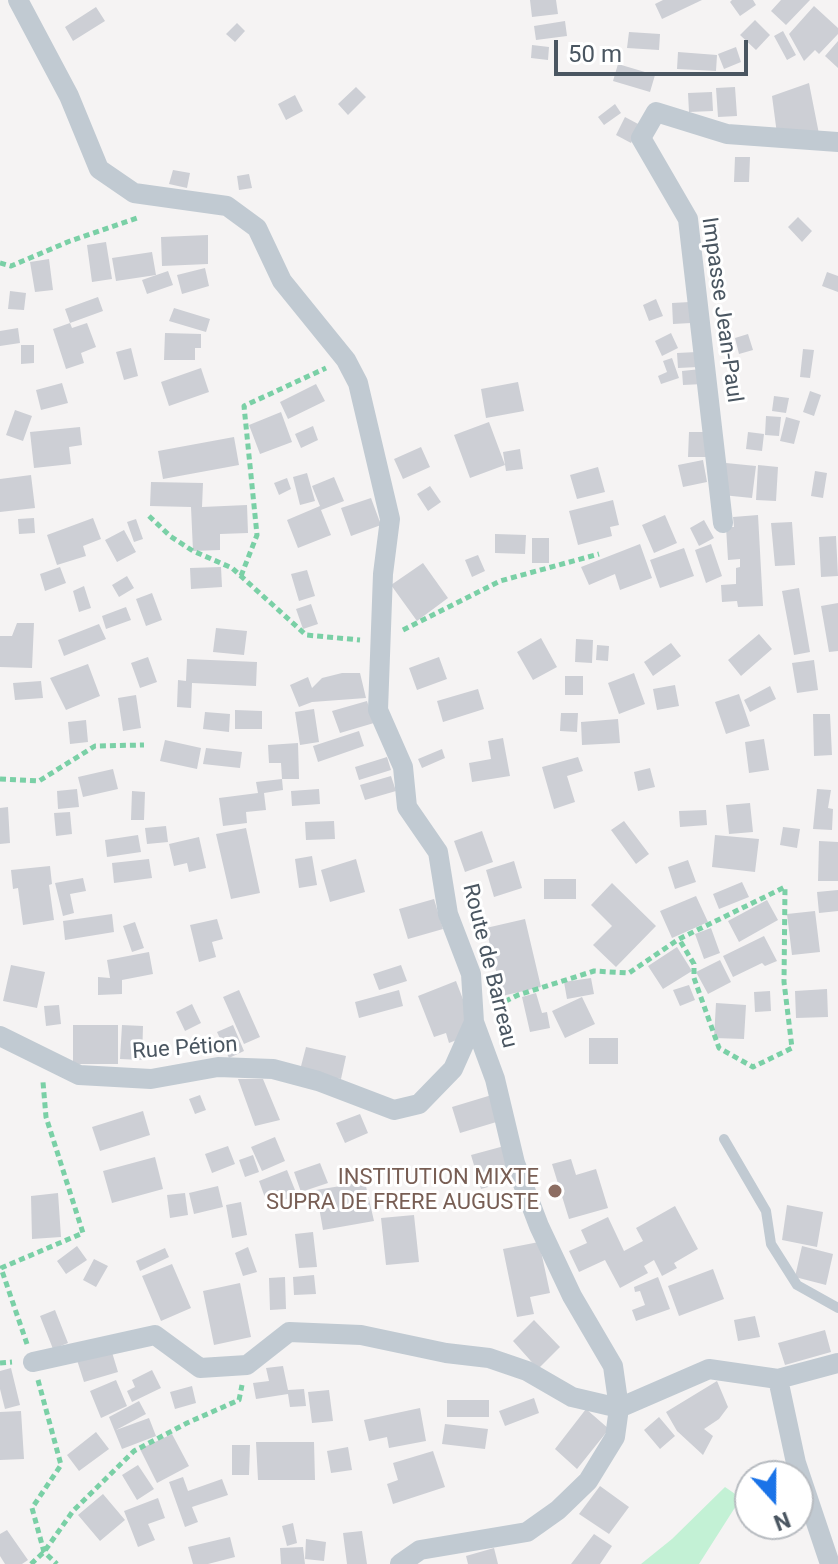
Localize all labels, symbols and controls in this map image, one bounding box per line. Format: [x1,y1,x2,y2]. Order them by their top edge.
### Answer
scale bar [558,24,752,74]
text: 50 m [568,40,622,68]
street label: Impasse Jean-Paul [695,216,747,404]
street label: Route de Barreau [456,881,522,1051]
street label: Rue Pétion [131,1032,239,1066]
place label: INSTITUTION MIXTE SUPRA DE FRERE AUGUSTE [266,1165,539,1216]
marker: INSTITUTION MIXTE SUPRA DE FRERE AUGUSTE [546,1182,564,1200]
north arrow [734,1460,814,1540]
text: N [770,1507,794,1535]

